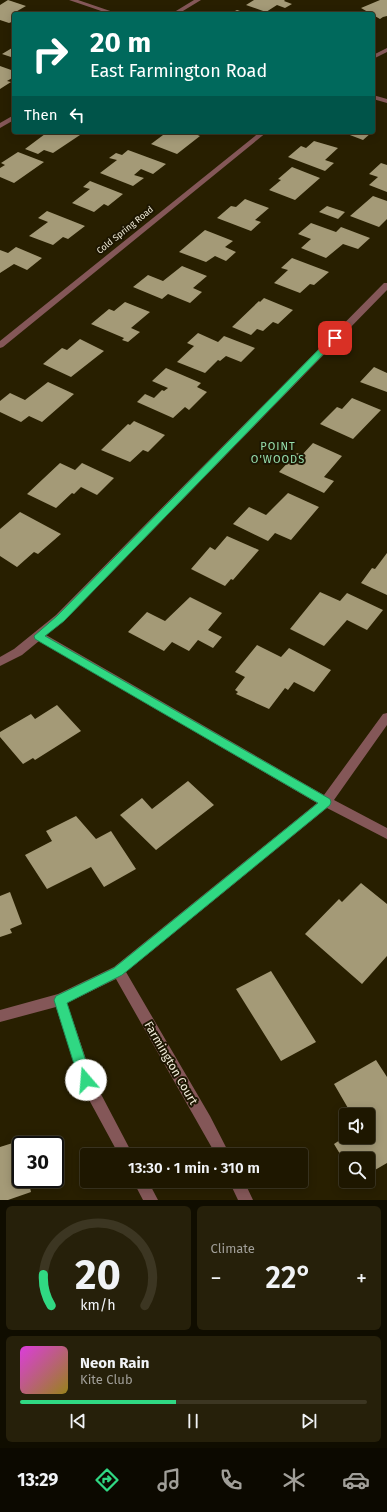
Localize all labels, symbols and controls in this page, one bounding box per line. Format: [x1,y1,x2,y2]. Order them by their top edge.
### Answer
text: 20 m [90,26,151,59]
icon: right [24,28,76,80]
text: East Farmington Road [90,60,267,82]
icon: left [66,104,88,126]
text: Then [24,106,58,124]
street label: Cold Spring Road [95,204,155,256]
pin [318,321,352,355]
icon: arrive [324,327,346,349]
district label: POINT O'WOODS [251,440,305,466]
street label: Farmington Court [141,1019,201,1108]
position arrow [65,1059,107,1101]
map controls [339,1108,375,1188]
button: sound [339,1108,375,1144]
speed limit sign: 30 [12,1136,64,1188]
button: search [339,1152,375,1188]
text: 13:30 · 1 min · 310 m [128,1159,260,1177]
text: Climate [211,1241,255,1256]
text: 20 [75,1250,121,1300]
text: 22° [266,1260,312,1296]
text: − [211,1265,222,1292]
text: + [356,1265,367,1292]
text: km/h [81,1297,116,1314]
text: Neon Rain [80,1354,149,1372]
text: Kite Club [80,1372,133,1387]
icon: previous [67,1410,89,1432]
icon: pause [182,1410,204,1432]
icon: next [298,1410,320,1432]
icon: directions [93,1466,121,1494]
icon: music [155,1466,183,1494]
icon: phone [217,1466,245,1494]
icon: climate [280,1466,308,1494]
icon: car [342,1466,370,1494]
text: 13:29 [17,1469,58,1491]

